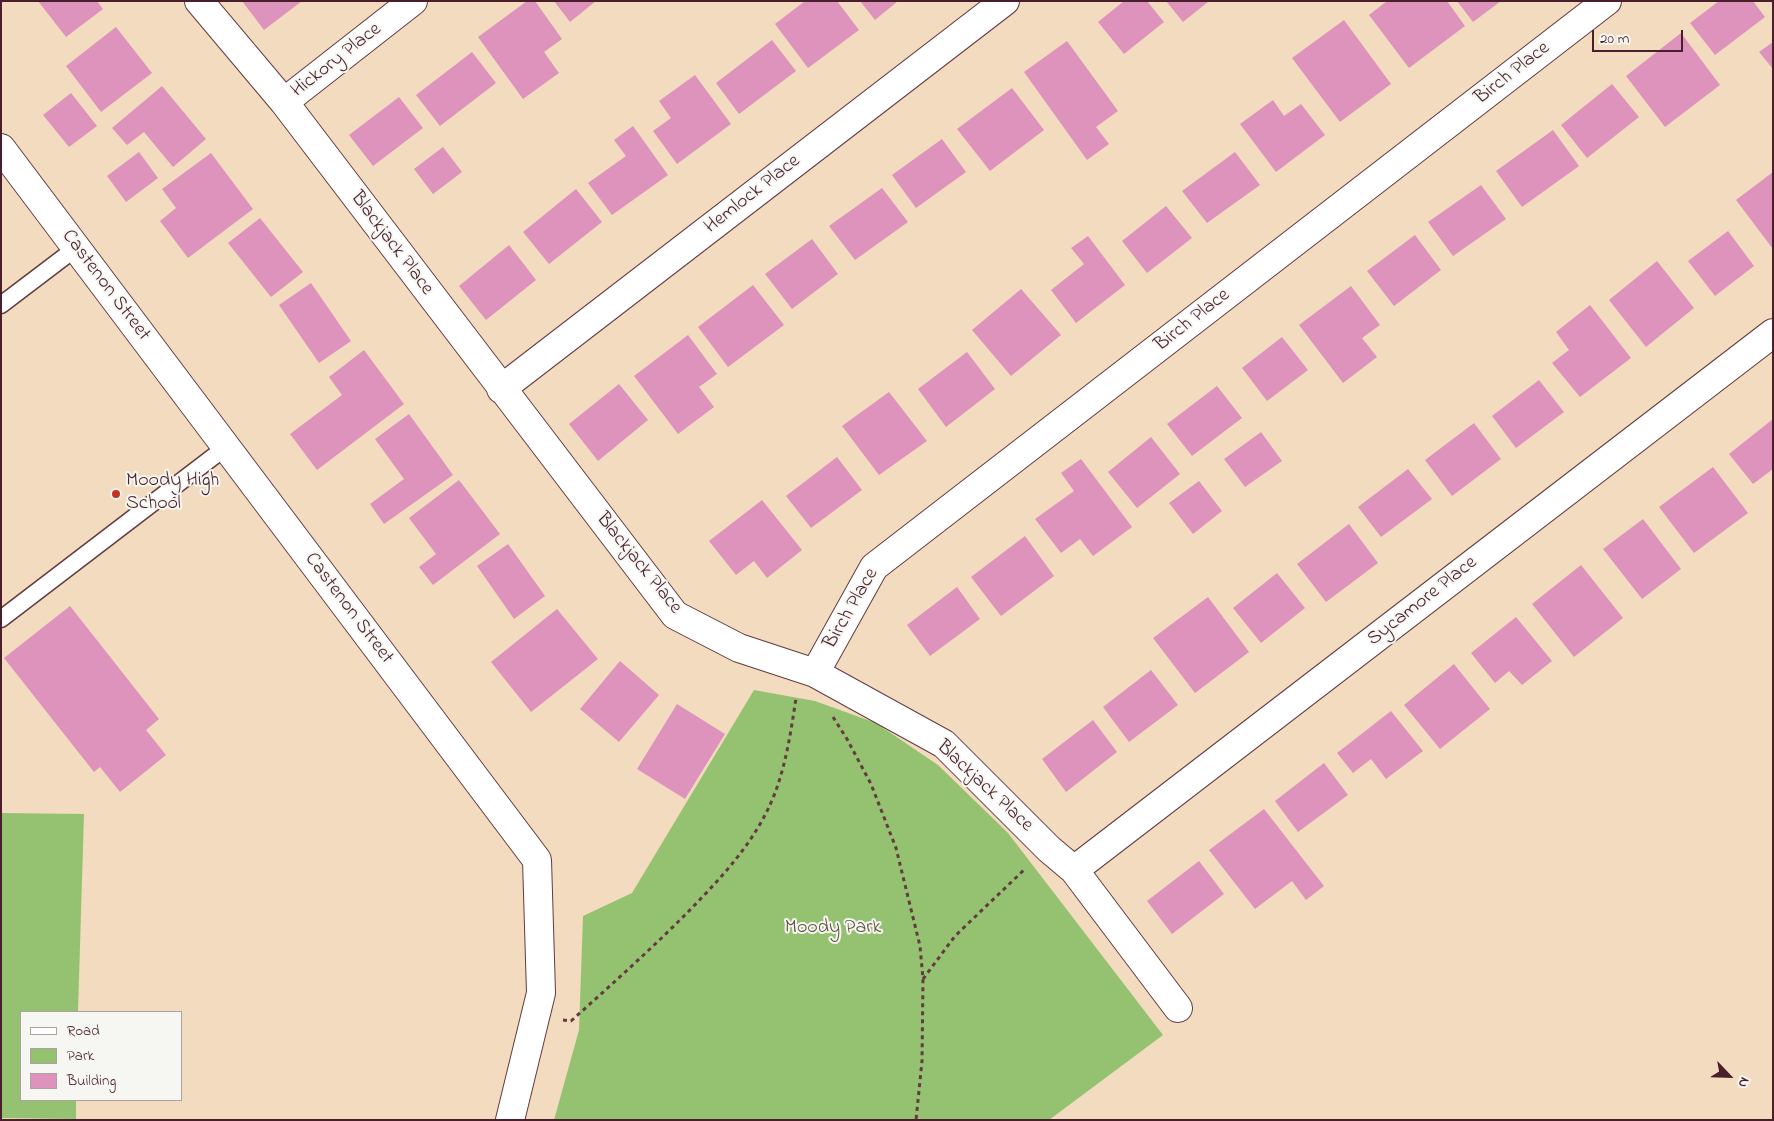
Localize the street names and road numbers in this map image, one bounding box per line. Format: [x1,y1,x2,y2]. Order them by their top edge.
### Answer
street label: Hickory Place [287,18,387,104]
street label: Birch Place [1471,37,1555,111]
street label: Hemlock Place [700,150,806,240]
street label: Blackjack Place [344,187,438,301]
street label: Castenon Street [55,226,155,346]
street label: Birch Place [1151,284,1235,358]
street label: Blackjack Place [590,508,686,620]
street label: Castenon Street [298,549,398,669]
street label: Sycamore Place [1363,552,1483,652]
street label: Birch Place [819,564,885,654]
street label: Blackjack Place [931,736,1037,838]

